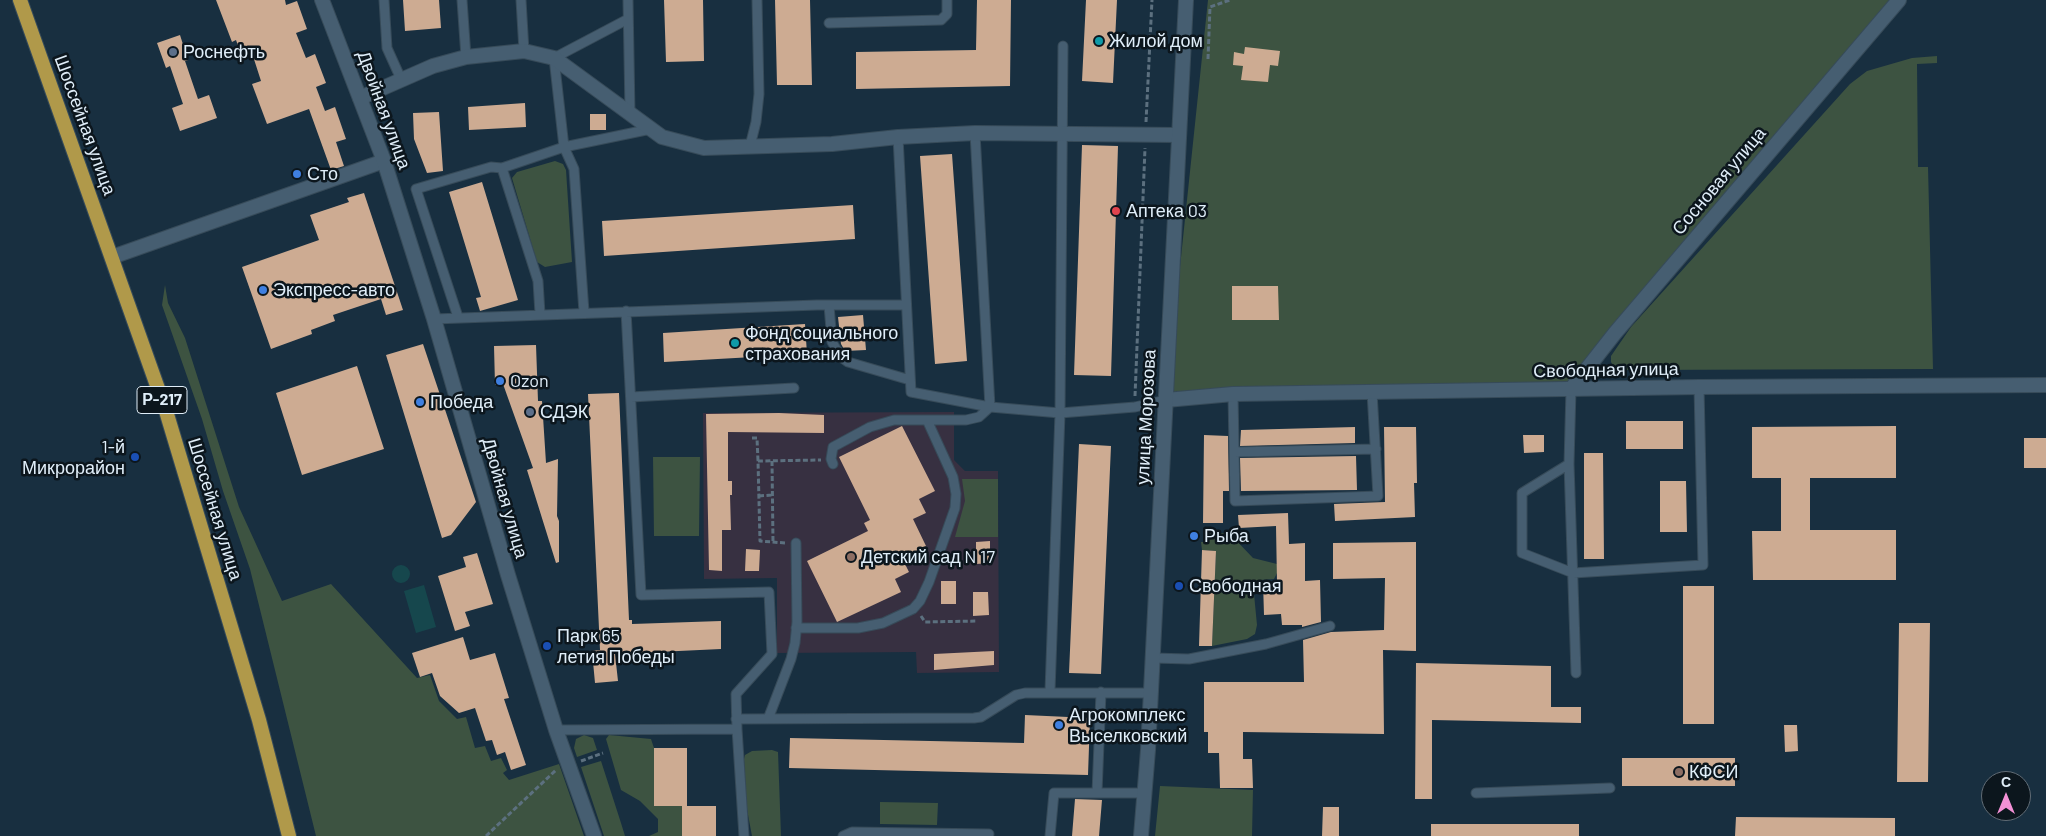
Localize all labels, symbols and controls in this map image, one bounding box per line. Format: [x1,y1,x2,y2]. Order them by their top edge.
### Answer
place label: Жилой дом [1109,30,1203,52]
marker: Жилой дом [1093,35,1105,47]
place label: Роснефть [183,41,265,63]
marker: Роснефть [167,46,179,58]
street label: Двойная улица [353,48,415,172]
street label: Шоссейная улица [50,52,120,198]
street label: Сосновая улица [1668,123,1770,239]
place label: Сто [307,163,338,185]
marker: Сто [291,168,303,180]
place label: Аптека 03 [1126,200,1207,222]
marker: Аптека 03 [1110,205,1122,217]
place label: Экспресс-авто [273,279,395,301]
marker: Экспресс-авто [257,284,269,296]
place label: Фонд социального страхования [745,322,898,364]
marker: Фонд социального страхования [729,337,741,349]
street label: улица Морозова [1132,349,1160,485]
street label: Свободная улица [1533,358,1679,382]
place label: Ozon [510,370,549,392]
marker: Ozon [494,375,506,387]
road number: Р-217 [137,386,187,414]
place label: Победа [430,391,493,413]
marker: Победа [414,396,426,408]
place label: СДЭК [540,401,588,423]
marker: СДЭК [524,406,536,418]
street label: Шоссейная улица [183,435,247,583]
street label: Двойная улица [477,435,533,561]
place label: 1-й Микрорайон [22,436,125,478]
marker: 1-й Микрорайон [129,451,141,463]
place label: Рыба [1204,525,1249,547]
marker: Рыба [1188,530,1200,542]
place label: Детский сад N 17 [861,546,995,568]
marker: Детский сад N 17 [845,551,857,563]
place label: Свободная [1189,575,1281,597]
marker: Свободная [1173,580,1185,592]
place label: Парк 65 летия Победы [557,625,675,668]
marker: Парк 65 летия Победы [541,640,553,652]
place label: Агрокомплекс Выселковский [1069,704,1187,746]
marker: Агрокомплекс Выселковский [1053,719,1065,731]
place label: КФСИ [1689,761,1738,783]
marker: КФСИ [1673,766,1685,778]
north arrow [1981,771,2031,821]
text: С [2001,773,2011,790]

